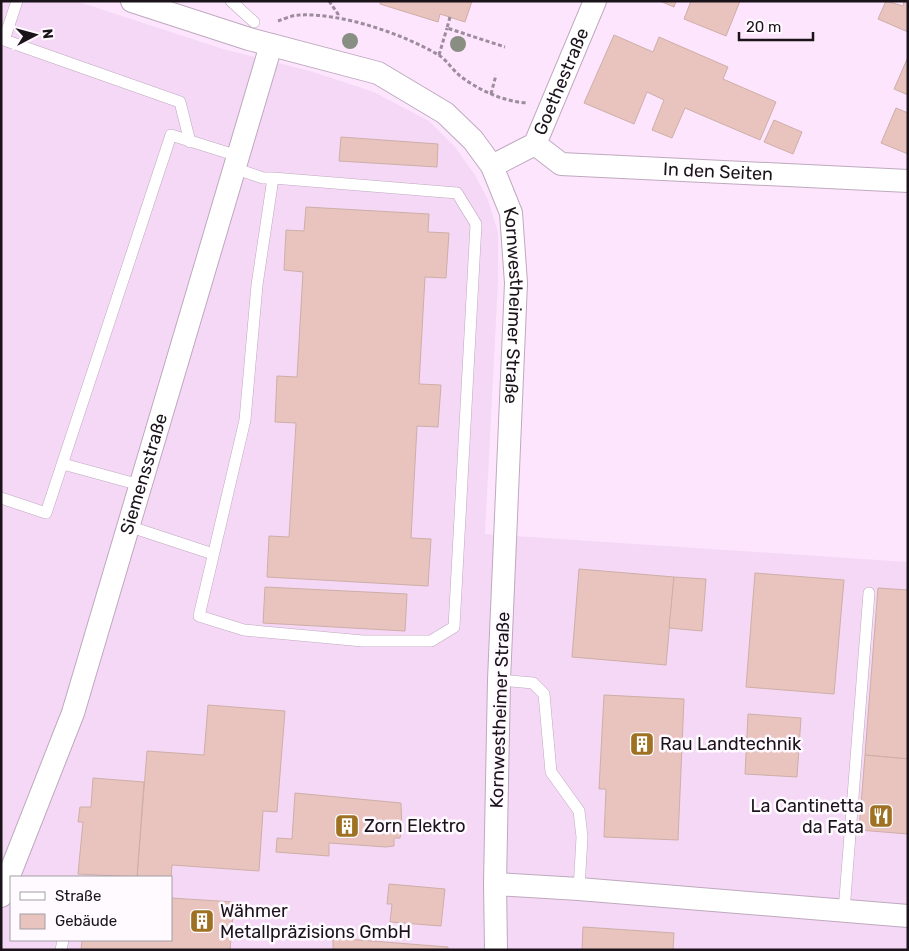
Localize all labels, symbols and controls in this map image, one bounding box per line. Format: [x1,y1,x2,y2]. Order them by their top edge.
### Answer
north arrow [10,10,60,60]
scale bar [739,10,813,42]
text: 20 m [746,18,781,36]
street label: Goethestraße [529,25,593,139]
text: N [38,28,56,40]
street label: In den Seiten [662,158,774,185]
street label: Kornwestheimer Straße [499,204,527,404]
street label: Siemensstraße [115,411,172,537]
street label: Kornwestheimer Straße [486,611,514,809]
building icon: Rau Landtechnik [629,731,655,757]
place label: Rau Landtechnik [660,733,802,755]
place label: La Cantinetta da Fata [750,795,864,838]
restaurant icon: La Cantinetta da Fata [868,803,894,829]
building icon: Zorn Elektro [334,813,360,839]
place label: Zorn Elektro [364,815,466,837]
legend [10,876,172,941]
text: Straße [55,887,101,905]
place label: Wähmer Metallpräzisions GmbH [220,900,411,943]
building icon: Wähmer Metallpräzisions GmbH [189,908,215,934]
text: Gebäude [55,912,117,930]

